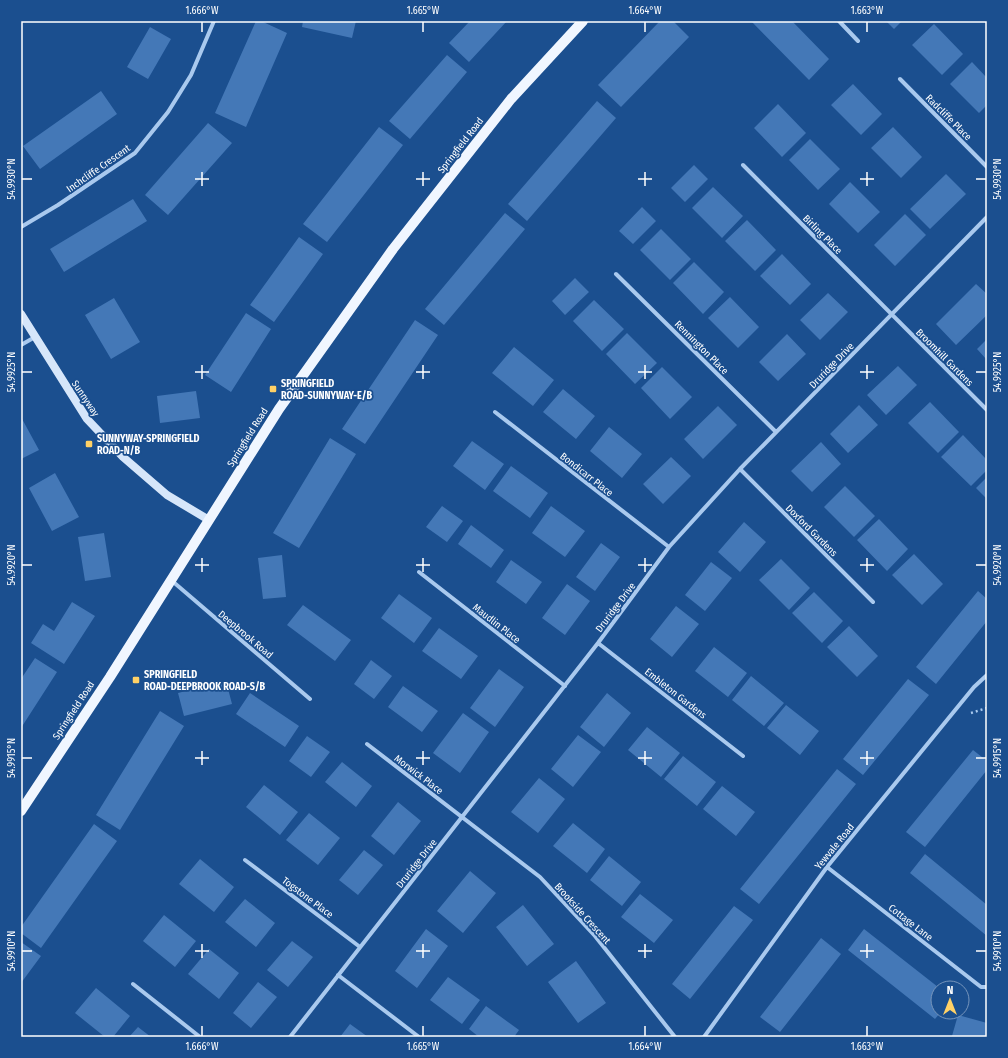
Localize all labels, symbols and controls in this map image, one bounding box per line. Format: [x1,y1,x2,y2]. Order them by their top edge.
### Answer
text: 1.666°W [186,5,219,17]
text: 1.665°W [407,5,440,17]
text: 1.664°W [629,5,662,17]
text: 1.663°W [851,5,884,17]
street label: Radcliffe Place [923,92,974,143]
street label: Springfield Road [435,115,486,176]
street label: Inchcliffe Crescent [64,142,133,195]
text: 54.9930°N [6,158,18,200]
text: 54.9930°N [992,158,1004,200]
street label: Birling Place [800,213,844,257]
street label: Rennington Place [672,318,731,377]
street label: Broomhill Gardens [913,327,975,389]
street label: Druridge Drive [807,340,857,391]
text: 54.9925°N [6,352,18,392]
text: 54.9925°N [992,352,1004,392]
street label: Sunnyway [69,378,102,419]
place label: SPRINGFIELD ROAD-SUNNYWAY-E/B [281,378,373,402]
marker: SPRINGFIELD ROAD-SUNNYWAY-E/B [268,384,278,394]
street label: Springfield Road [225,406,271,469]
place label: SUNNYWAY-SPRINGFIELD ROAD-N/B [97,433,200,457]
marker: SUNNYWAY-SPRINGFIELD ROAD-N/B [84,439,94,449]
street label: Bondicarr Place [557,450,615,499]
street label: Doxford Gardens [783,502,840,559]
text: 54.9920°N [6,544,18,586]
text: 54.9920°N [992,544,1004,586]
street label: Druridge Drive [593,580,638,635]
street label: Maudlin Place [470,602,523,646]
street label: Deepbrook Road [216,608,275,661]
street label: Embleton Gardens [642,666,709,722]
place label: SPRINGFIELD ROAD-DEEPBROOK ROAD-S/B [144,669,266,693]
marker: SPRINGFIELD ROAD-DEEPBROOK ROAD-S/B [131,675,141,685]
street label: Springfield Road [50,679,97,742]
text: 54.9915°N [6,738,18,778]
text: 54.9915°N [992,738,1004,778]
street label: Morwick Place [392,753,445,797]
street label: Yewvale Road [813,821,857,872]
street label: Druridge Drive [394,837,440,891]
street label: Togstone Place [279,875,335,921]
street label: Brookside Crescent [552,881,613,947]
street label: Cottage Lane [886,902,935,944]
text: 54.9910°N [6,931,18,971]
text: 54.9910°N [992,931,1004,971]
north arrow [930,980,970,1020]
text: N [947,984,953,997]
text: 1.666°W [186,1041,219,1053]
text: 1.665°W [407,1041,440,1053]
text: 1.664°W [629,1041,662,1053]
text: 1.663°W [851,1041,884,1053]

